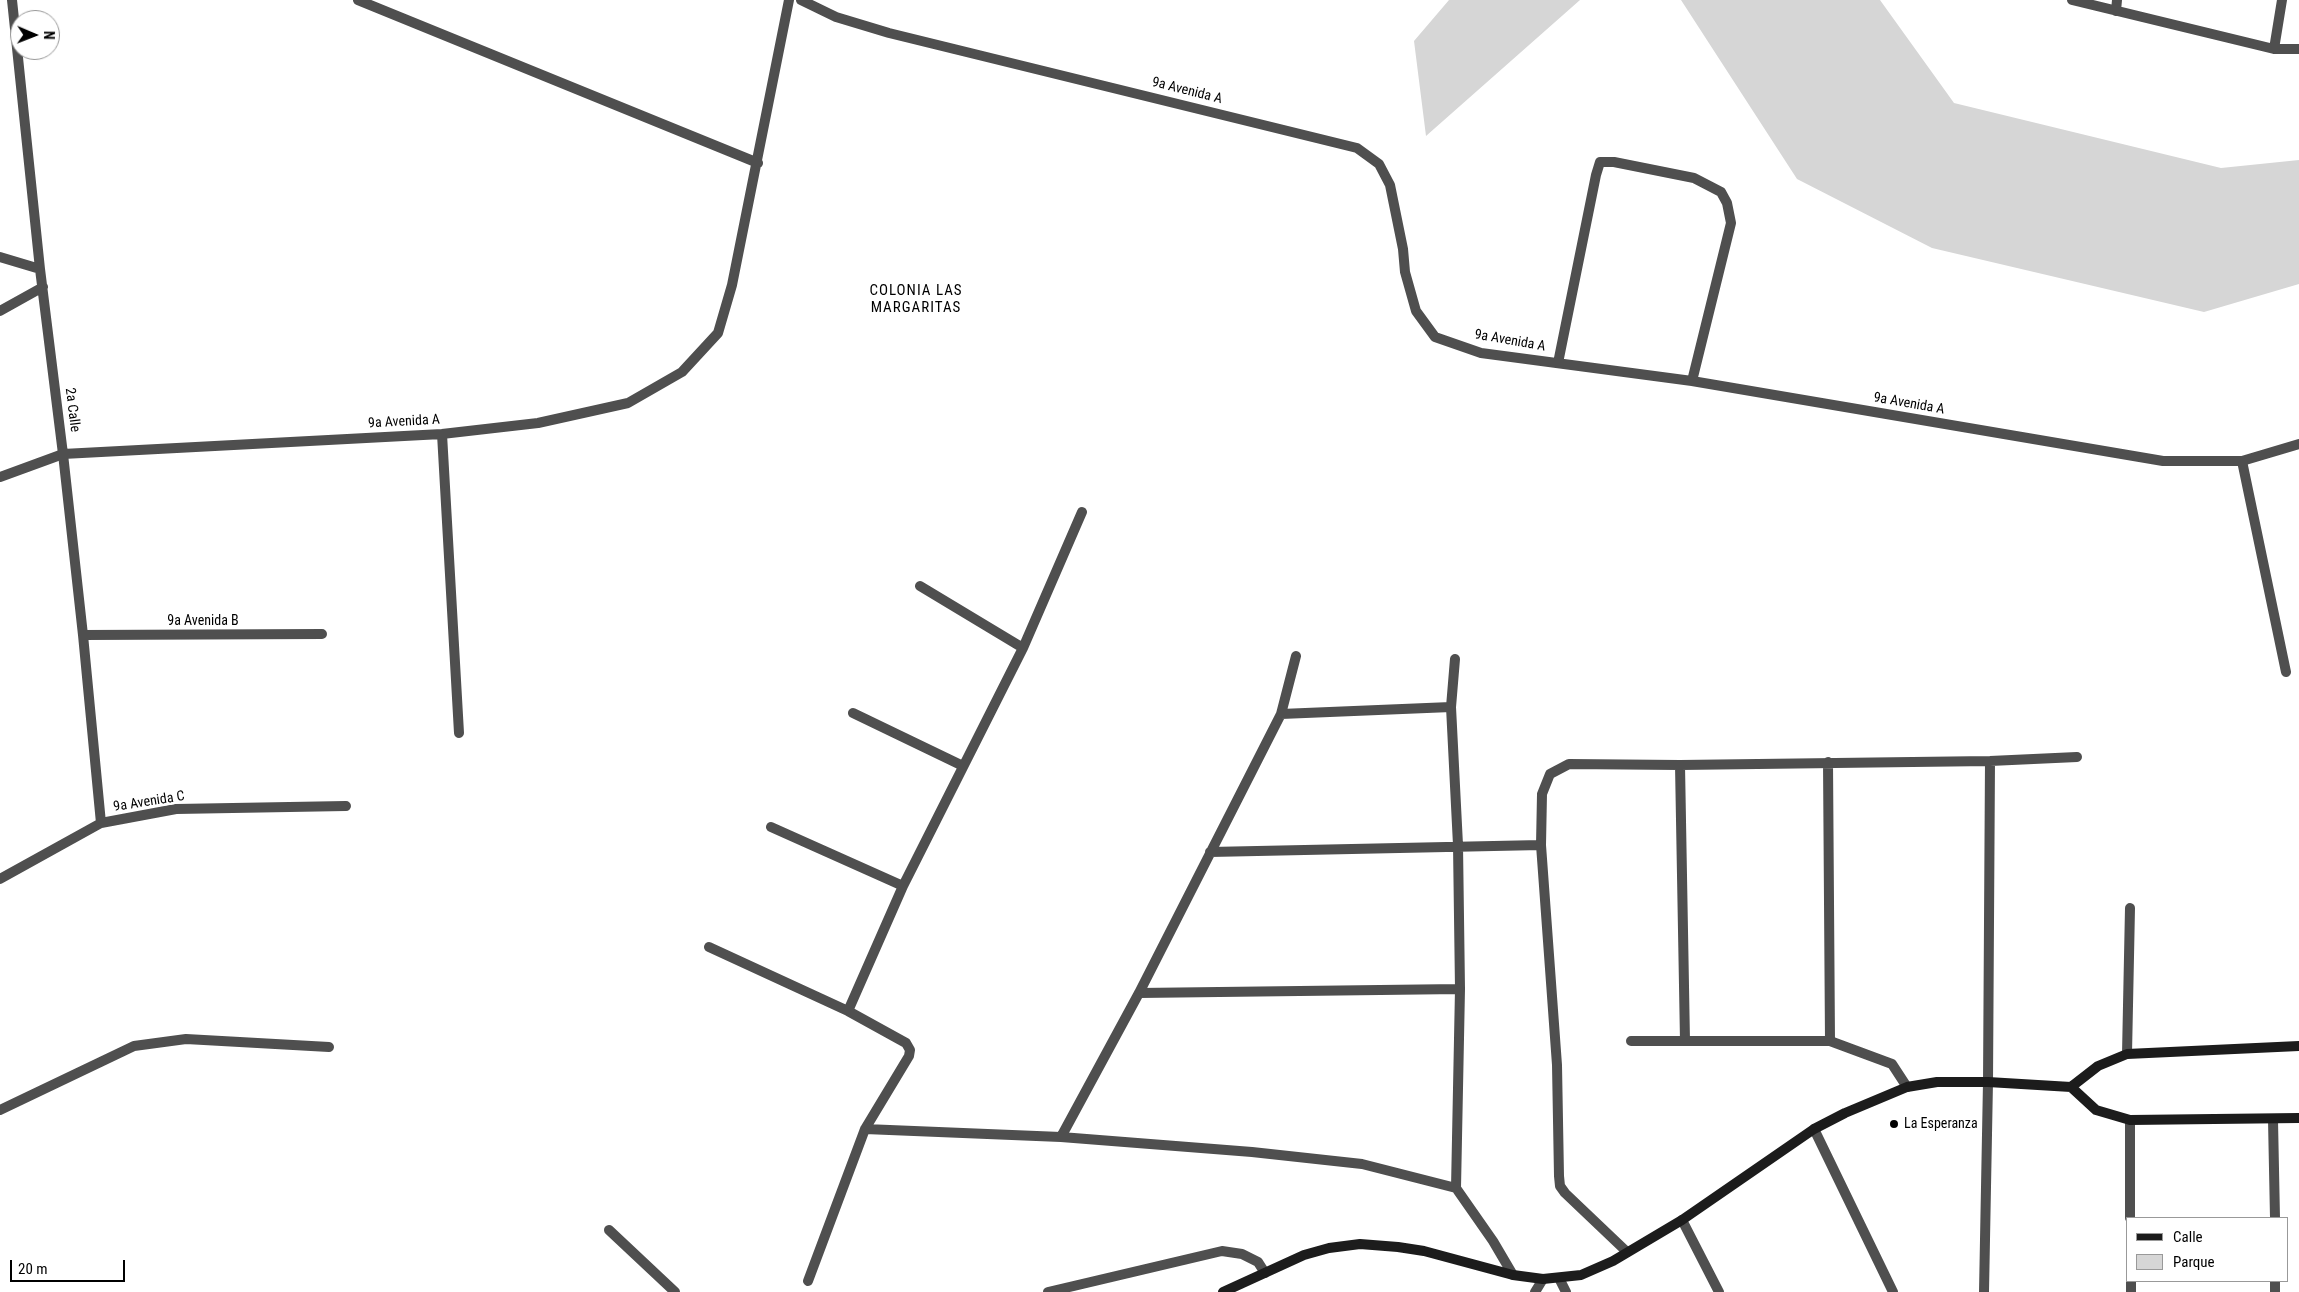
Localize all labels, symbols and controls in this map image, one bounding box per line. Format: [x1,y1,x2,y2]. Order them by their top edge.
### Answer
north arrow [10,10,60,60]
text: N [41,31,57,40]
street label: 9a Avenida A [1150,74,1224,108]
district label: COLONIA LAS MARGARITAS [868,282,964,317]
street label: 9a Avenida A [1473,326,1547,356]
street label: 2a Calle [61,387,83,433]
street label: 9a Avenida A [1872,389,1946,419]
street label: 9a Avenida A [368,412,440,432]
street label: 9a Avenida B [167,613,239,629]
street label: 9a Avenida C [112,788,186,816]
place label: La Esperanza [1904,1116,1978,1132]
marker: La Esperanza [1888,1118,1900,1130]
legend [2126,1217,2289,1282]
text: Calle [2173,1228,2203,1246]
scale bar [12,1250,128,1282]
text: Parque [2173,1253,2215,1271]
text: 20 m [18,1260,48,1278]

